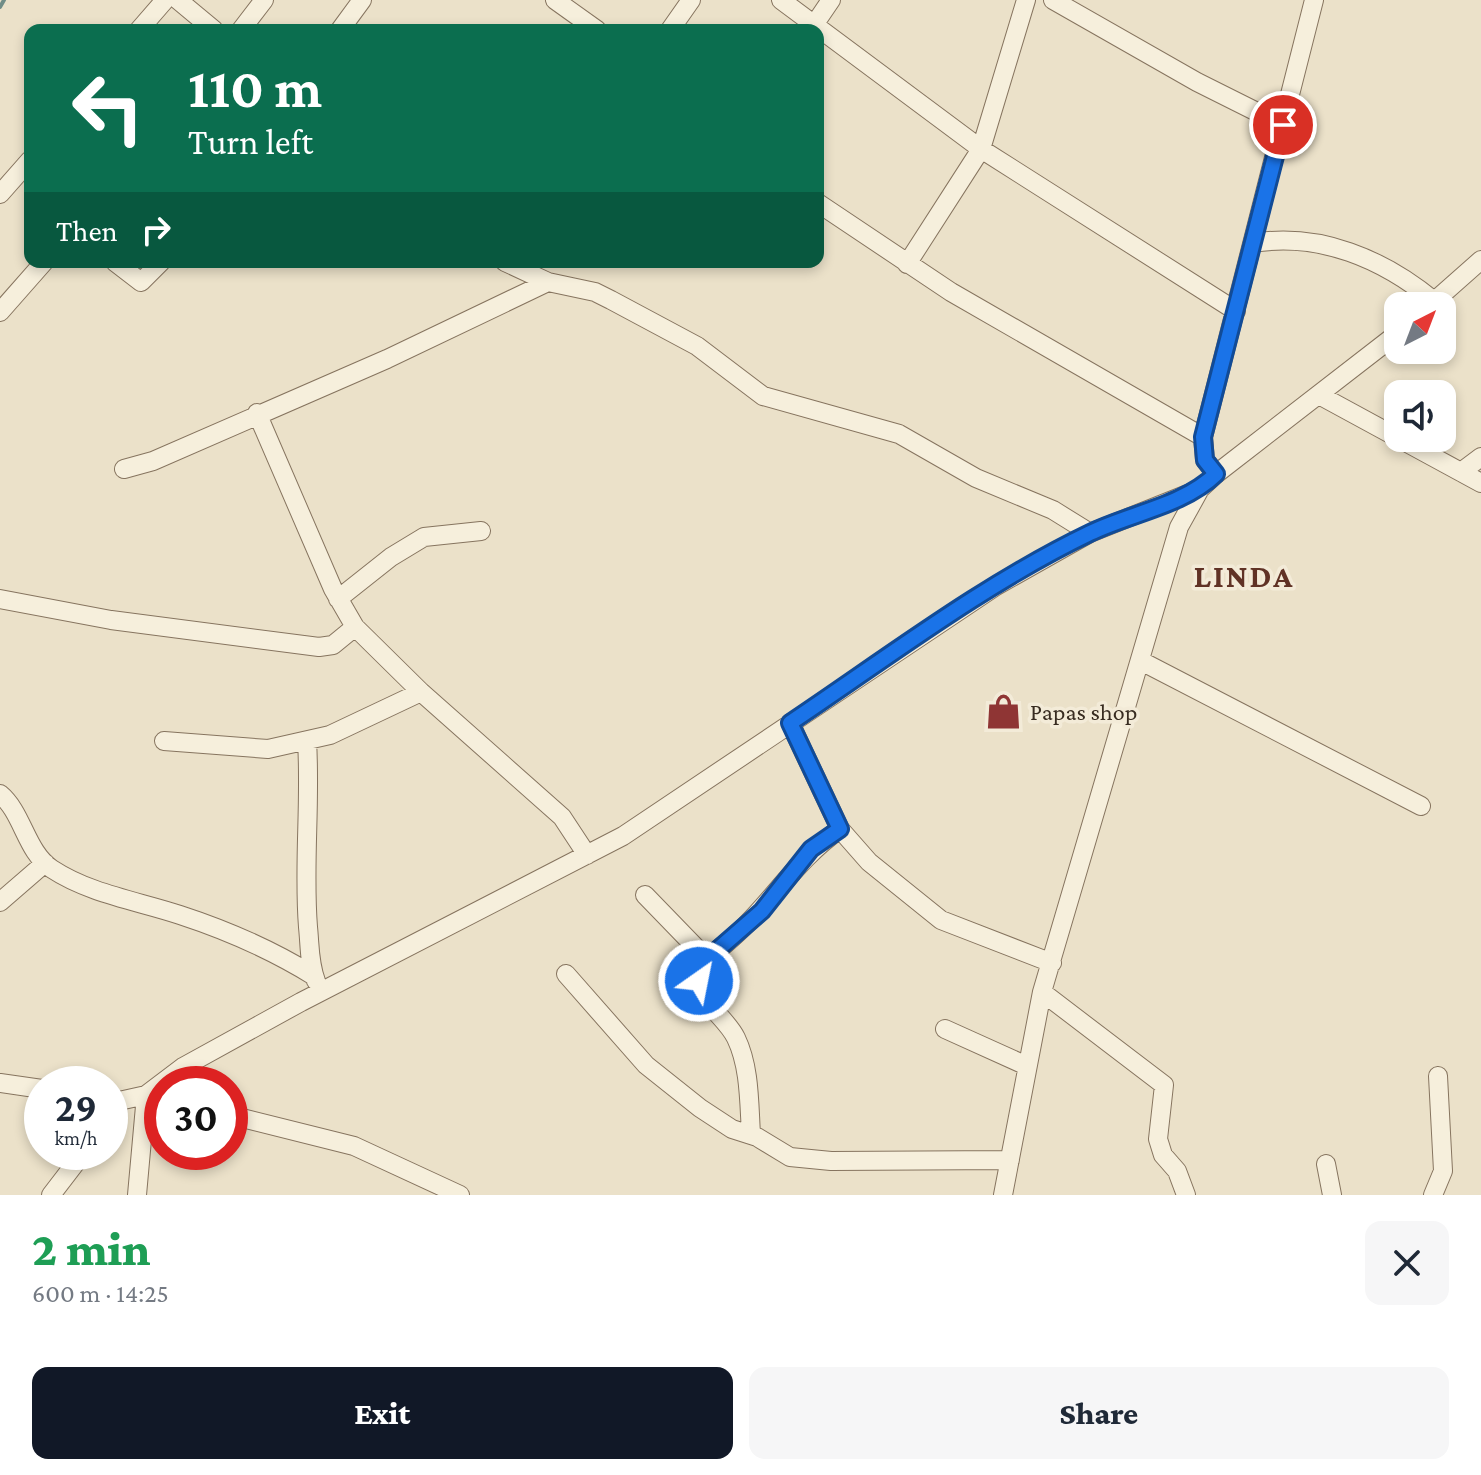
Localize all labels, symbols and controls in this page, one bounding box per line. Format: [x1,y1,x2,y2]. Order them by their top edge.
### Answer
icon: left [56,56,160,160]
text: 110 m [188,57,322,119]
pin [1249,91,1317,159]
icon: arrive [1261,103,1305,147]
text: Turn left [188,122,313,162]
icon: right [134,208,178,252]
text: Then [56,214,118,247]
north arrow [1384,292,1456,364]
map controls [1384,292,1456,452]
button: sound [1384,380,1456,452]
district label: LINDA [1194,558,1294,594]
shop icon: Papas shop [985,692,1023,730]
place label: Papas shop [1030,698,1137,725]
position arrow [657,939,741,1023]
speed limit sign: 30 [144,1066,248,1170]
text: 29 [55,1085,97,1130]
text: km/h [54,1127,98,1149]
button: close [1365,1221,1449,1305]
text: 2 min [32,1222,151,1275]
text: 600 m · 14:25 [32,1279,169,1308]
button: Exit [32,1367,733,1459]
button: Share [749,1367,1449,1459]

